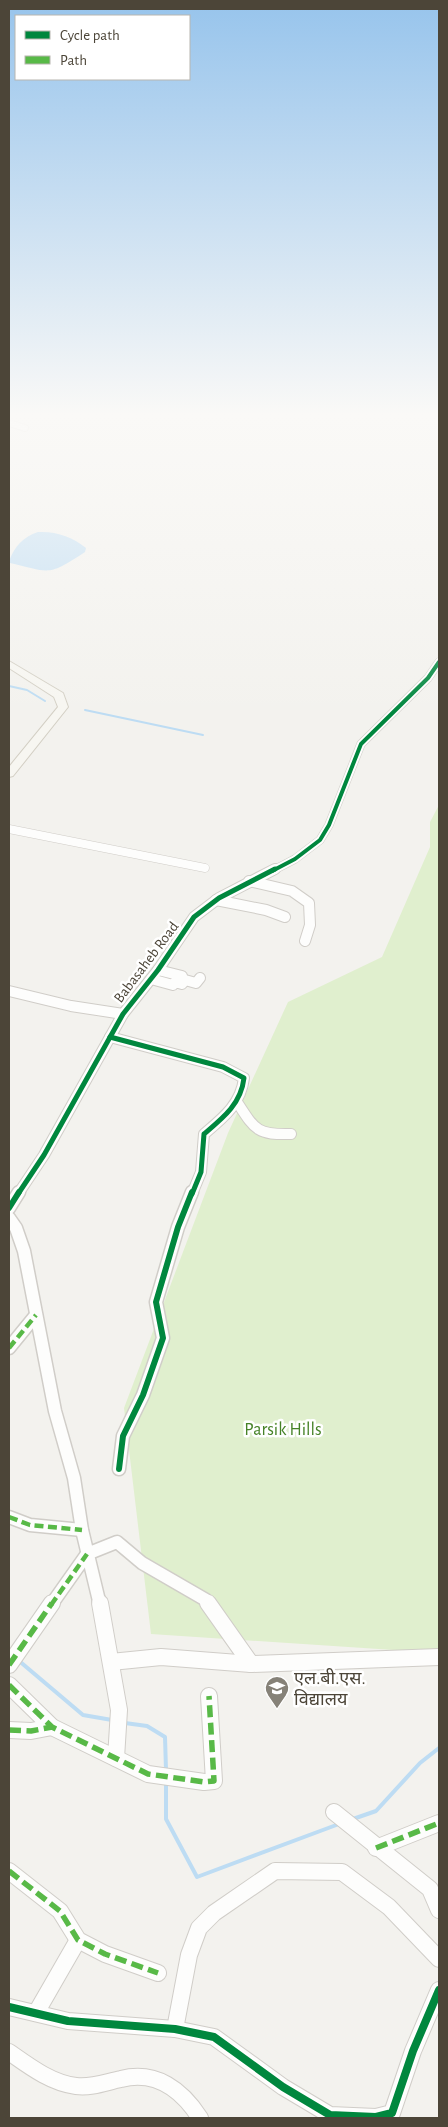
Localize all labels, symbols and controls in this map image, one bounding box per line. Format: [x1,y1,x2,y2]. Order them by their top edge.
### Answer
legend [15,15,190,80]
text: Cycle path [60,28,120,43]
text: Path [60,53,87,68]
street label: Babasaheb Road [111,919,182,1005]
park label: Parsik Hills [244,1421,322,1439]
place label: एल.बी.एस. विद्यालय [294,1668,366,1709]
school or university icon: एल.बी.एस. विद्यालय [264,1675,290,1709]

